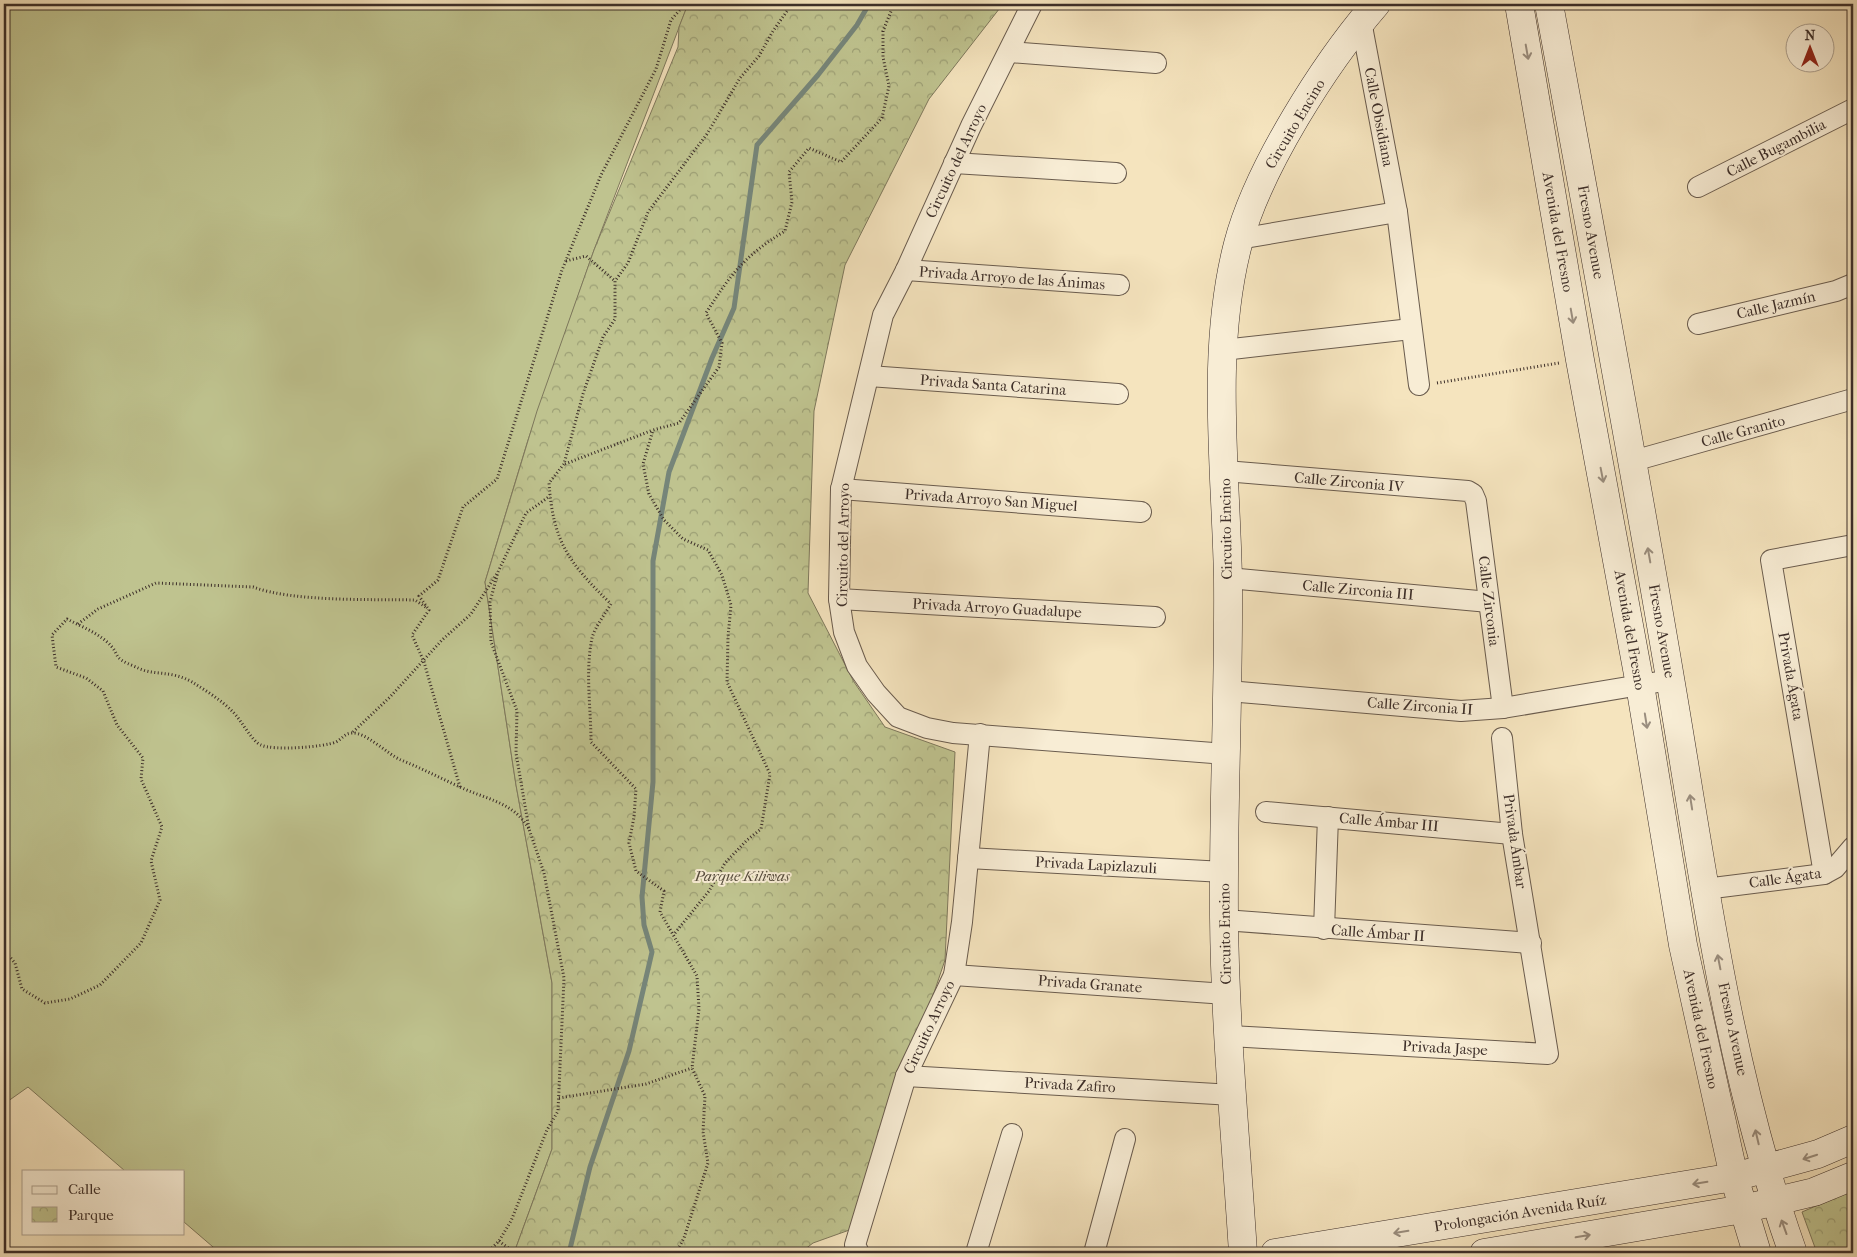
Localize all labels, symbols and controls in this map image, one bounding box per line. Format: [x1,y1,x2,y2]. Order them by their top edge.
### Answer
north arrow [1784,22,1834,72]
text: N [1805,27,1816,44]
one-way arrow [1523,43,1533,59]
street label: Calle Obsidiana [1361,66,1398,169]
street label: Circuito Encino [1261,76,1329,172]
street label: Circuito del Arroyo [922,101,991,221]
street label: Calle Bugambilia [1723,115,1830,181]
street label: Avenida del Fresno [1538,169,1578,294]
street label: Fresno Avenue [1574,184,1608,281]
street label: Privada Arroyo de las Ánimas [918,263,1106,294]
street label: Calle Jazmín [1735,287,1817,323]
one-way arrow [1568,307,1578,323]
street label: Privada Santa Catarina [919,371,1068,399]
street label: Calle Granito [1699,411,1787,451]
one-way arrow [1597,467,1607,483]
street label: Calle Zirconia IV [1294,468,1406,496]
street label: Circuito Encino [1216,478,1236,580]
street label: Circuito del Arroyo [833,482,853,607]
street label: Privada Arroyo San Miguel [904,485,1078,515]
one-way arrow [1644,547,1654,563]
street label: Calle Zirconia [1475,555,1504,648]
street label: Avenida del Fresno [1610,567,1650,692]
street label: Calle Zirconia III [1302,576,1415,604]
street label: Fresno Avenue [1645,583,1679,680]
street label: Privada Arroyo Guadalupe [912,595,1083,621]
street label: Privada Ágata [1774,631,1808,723]
street label: Calle Zirconia II [1367,693,1474,719]
one-way arrow [1642,713,1652,729]
street label: Privada Ámbar [1499,792,1531,890]
one-way arrow [1685,794,1695,810]
street label: Calle Ámbar III [1338,809,1440,835]
street label: Privada Lapizlazuli [1035,853,1158,877]
street label: Calle Ágata [1748,864,1823,892]
park label: Parque Kiliwas [693,867,790,885]
street label: Circuito Encino [1215,883,1235,985]
street label: Calle Ámbar II [1330,921,1426,945]
one-way arrow [1714,954,1723,970]
street label: Avenida del Fresno [1679,967,1723,1091]
street label: Privada Granate [1037,971,1143,997]
street label: Circuito Arroyo [899,977,959,1077]
street label: Fresno Avenue [1714,981,1752,1078]
street label: Privada Jaspe [1402,1037,1489,1059]
street label: Privada Zafiro [1024,1074,1117,1096]
one-way arrow [1752,1130,1761,1146]
one-way arrow [1803,1153,1818,1162]
legend [22,1170,185,1234]
one-way arrow [1692,1178,1708,1188]
text: Calle [68,1180,101,1198]
street label: Prolongación Avenida Ruíz [1433,1190,1608,1235]
text: Parque [68,1206,114,1224]
one-way arrow [1779,1220,1788,1236]
one-way arrow [1394,1228,1410,1238]
one-way arrow [1575,1231,1591,1241]

